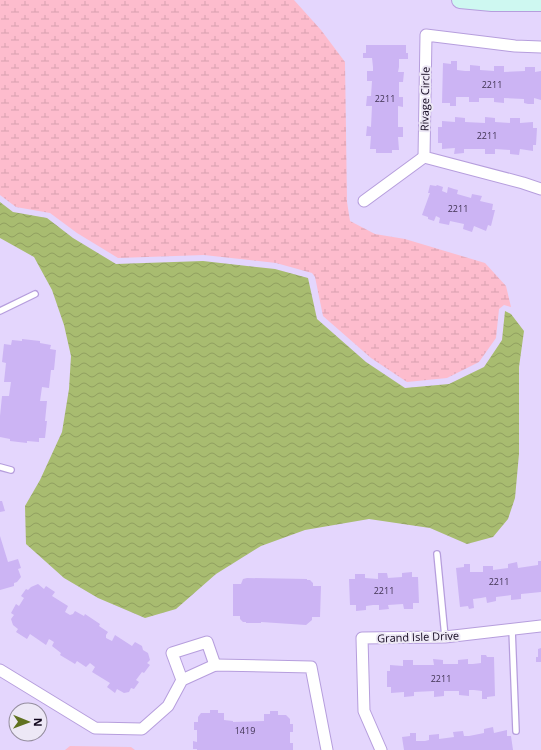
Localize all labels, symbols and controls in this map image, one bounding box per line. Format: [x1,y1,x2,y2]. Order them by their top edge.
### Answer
street label: Rivage Circle [416,67,433,131]
house number: 2211 [482,78,502,91]
house number: 2211 [375,92,395,105]
house number: 2211 [477,129,497,142]
house number: 2211 [448,202,468,215]
house number: 2211 [489,575,509,588]
house number: 2211 [374,584,394,597]
street label: Grand Isle Drive [377,628,459,645]
house number: 2211 [431,672,451,685]
north arrow [8,702,48,742]
text: N [31,718,46,727]
house number: 1419 [235,724,255,737]

